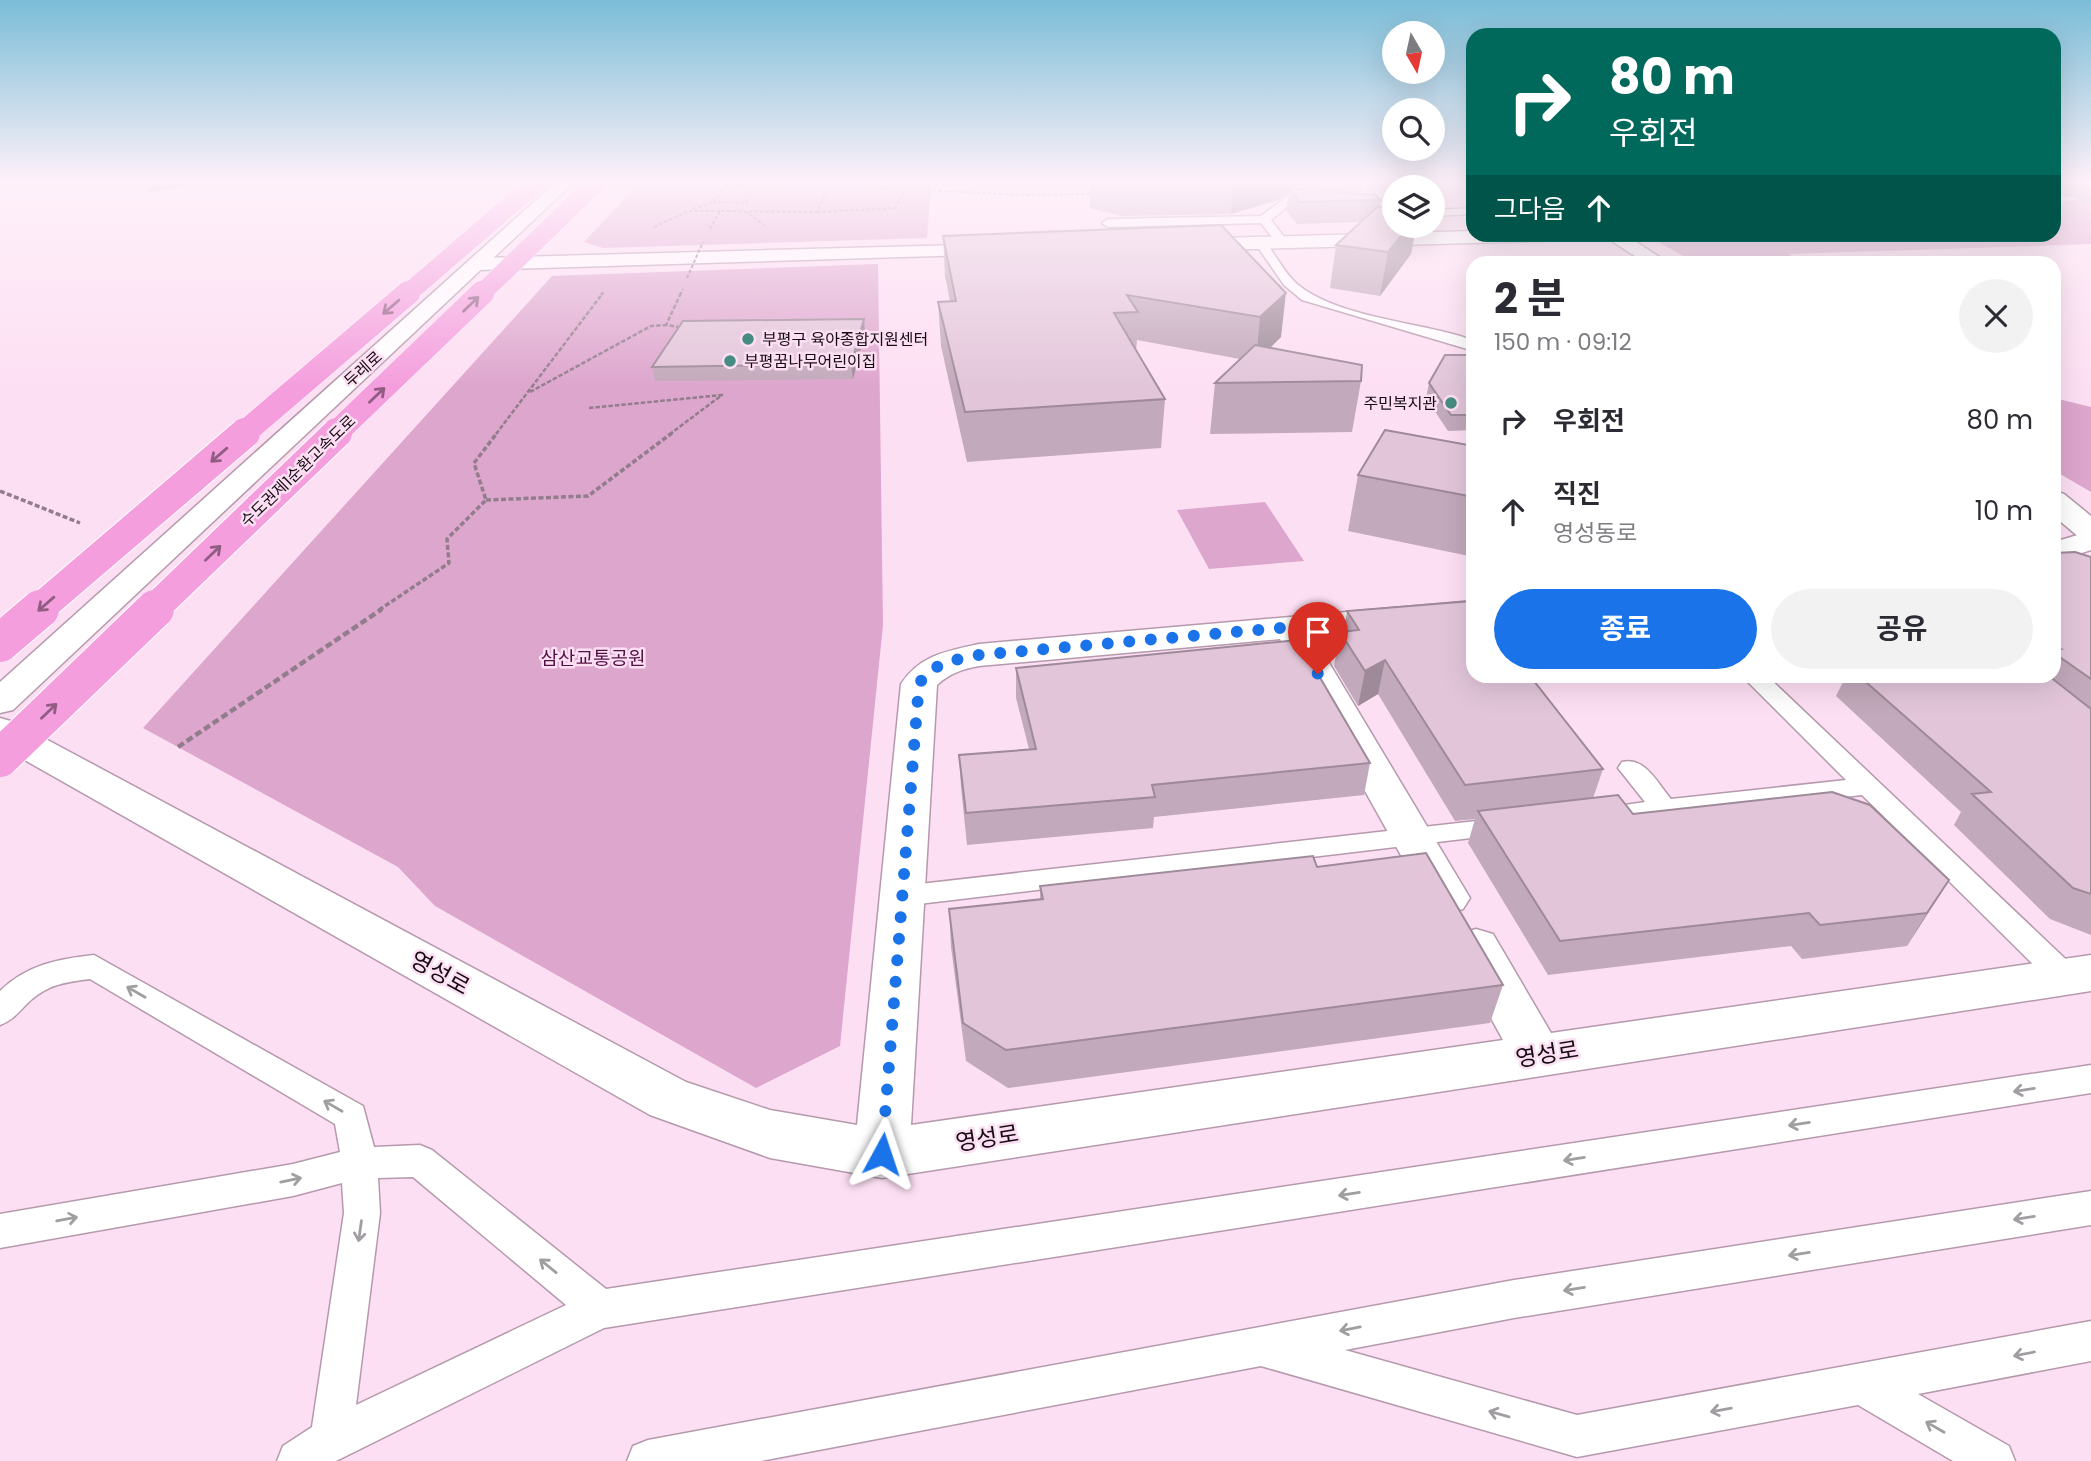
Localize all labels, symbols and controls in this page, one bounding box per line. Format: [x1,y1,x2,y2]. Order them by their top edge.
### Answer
north arrow [1382,21,1446,84]
map controls [1382,21,1445,238]
text: 80 m [1609,43,1735,111]
icon: right [1494,56,1585,147]
button: search [1382,98,1445,161]
text: 우회전 [1609,110,1697,155]
button: layers [1382,175,1445,238]
icon: ahead [1580,189,1618,227]
text: 그다음 [1494,191,1566,227]
text: 2 분 [1494,269,1566,328]
button: close [1959,279,2033,353]
one-way arrow [462,296,479,313]
one-way arrow [382,299,400,315]
text: 150 m · 09:12 [1494,326,1632,358]
place label: 부평구 육아종합지원센터 [762,328,928,351]
marker: 부평구 육아종합지원센터 [740,331,756,347]
street label: 두레로 [339,345,387,392]
place label: 부평꿈나무어린이집 [744,350,876,373]
marker: 부평꿈나무어린이집 [722,353,738,369]
one-way arrow [368,387,385,404]
place label: 주민복지관 [1363,392,1437,415]
marker: 주민복지관 [1443,395,1459,411]
icon: right [1494,402,1532,440]
text: 80 m [1967,402,2033,438]
text: 우회전 [1553,403,1625,439]
street label: 수도권제1순환고속도로 [235,410,361,532]
one-way arrow [210,447,228,463]
text: 직진 [1553,476,1601,512]
icon: ahead [1494,493,1532,531]
text: 10 m [1975,493,2033,529]
text: 영성동로 [1553,517,1638,549]
one-way arrow [204,545,221,562]
button: 종료 [1494,589,1757,669]
button: 공유 [1771,589,2033,669]
one-way arrow [37,595,55,611]
pin [1288,602,1348,674]
icon: arrive [1299,613,1337,651]
park label: 삼산교통공원 [541,645,645,672]
one-way arrow [40,702,57,719]
street label: 영성로 [404,944,476,1002]
one-way arrow [127,984,147,998]
street label: 영성로 [1513,1033,1581,1075]
one-way arrow [2013,1084,2035,1097]
one-way arrow [324,1099,344,1113]
position arrow [845,1117,919,1191]
street label: 영성로 [953,1117,1021,1159]
one-way arrow [1788,1118,1811,1131]
one-way arrow [1563,1153,1586,1166]
one-way arrow [279,1173,302,1187]
one-way arrow [1338,1187,1361,1200]
one-way arrow [55,1212,78,1225]
one-way arrow [2013,1212,2035,1225]
one-way arrow [353,1219,366,1242]
one-way arrow [1788,1248,1811,1261]
one-way arrow [539,1258,557,1273]
one-way arrow [1563,1283,1586,1296]
one-way arrow [1339,1323,1362,1337]
one-way arrow [2013,1347,2036,1361]
one-way arrow [1711,1404,1733,1417]
one-way arrow [1489,1407,1511,1420]
one-way arrow [1926,1420,1946,1434]

